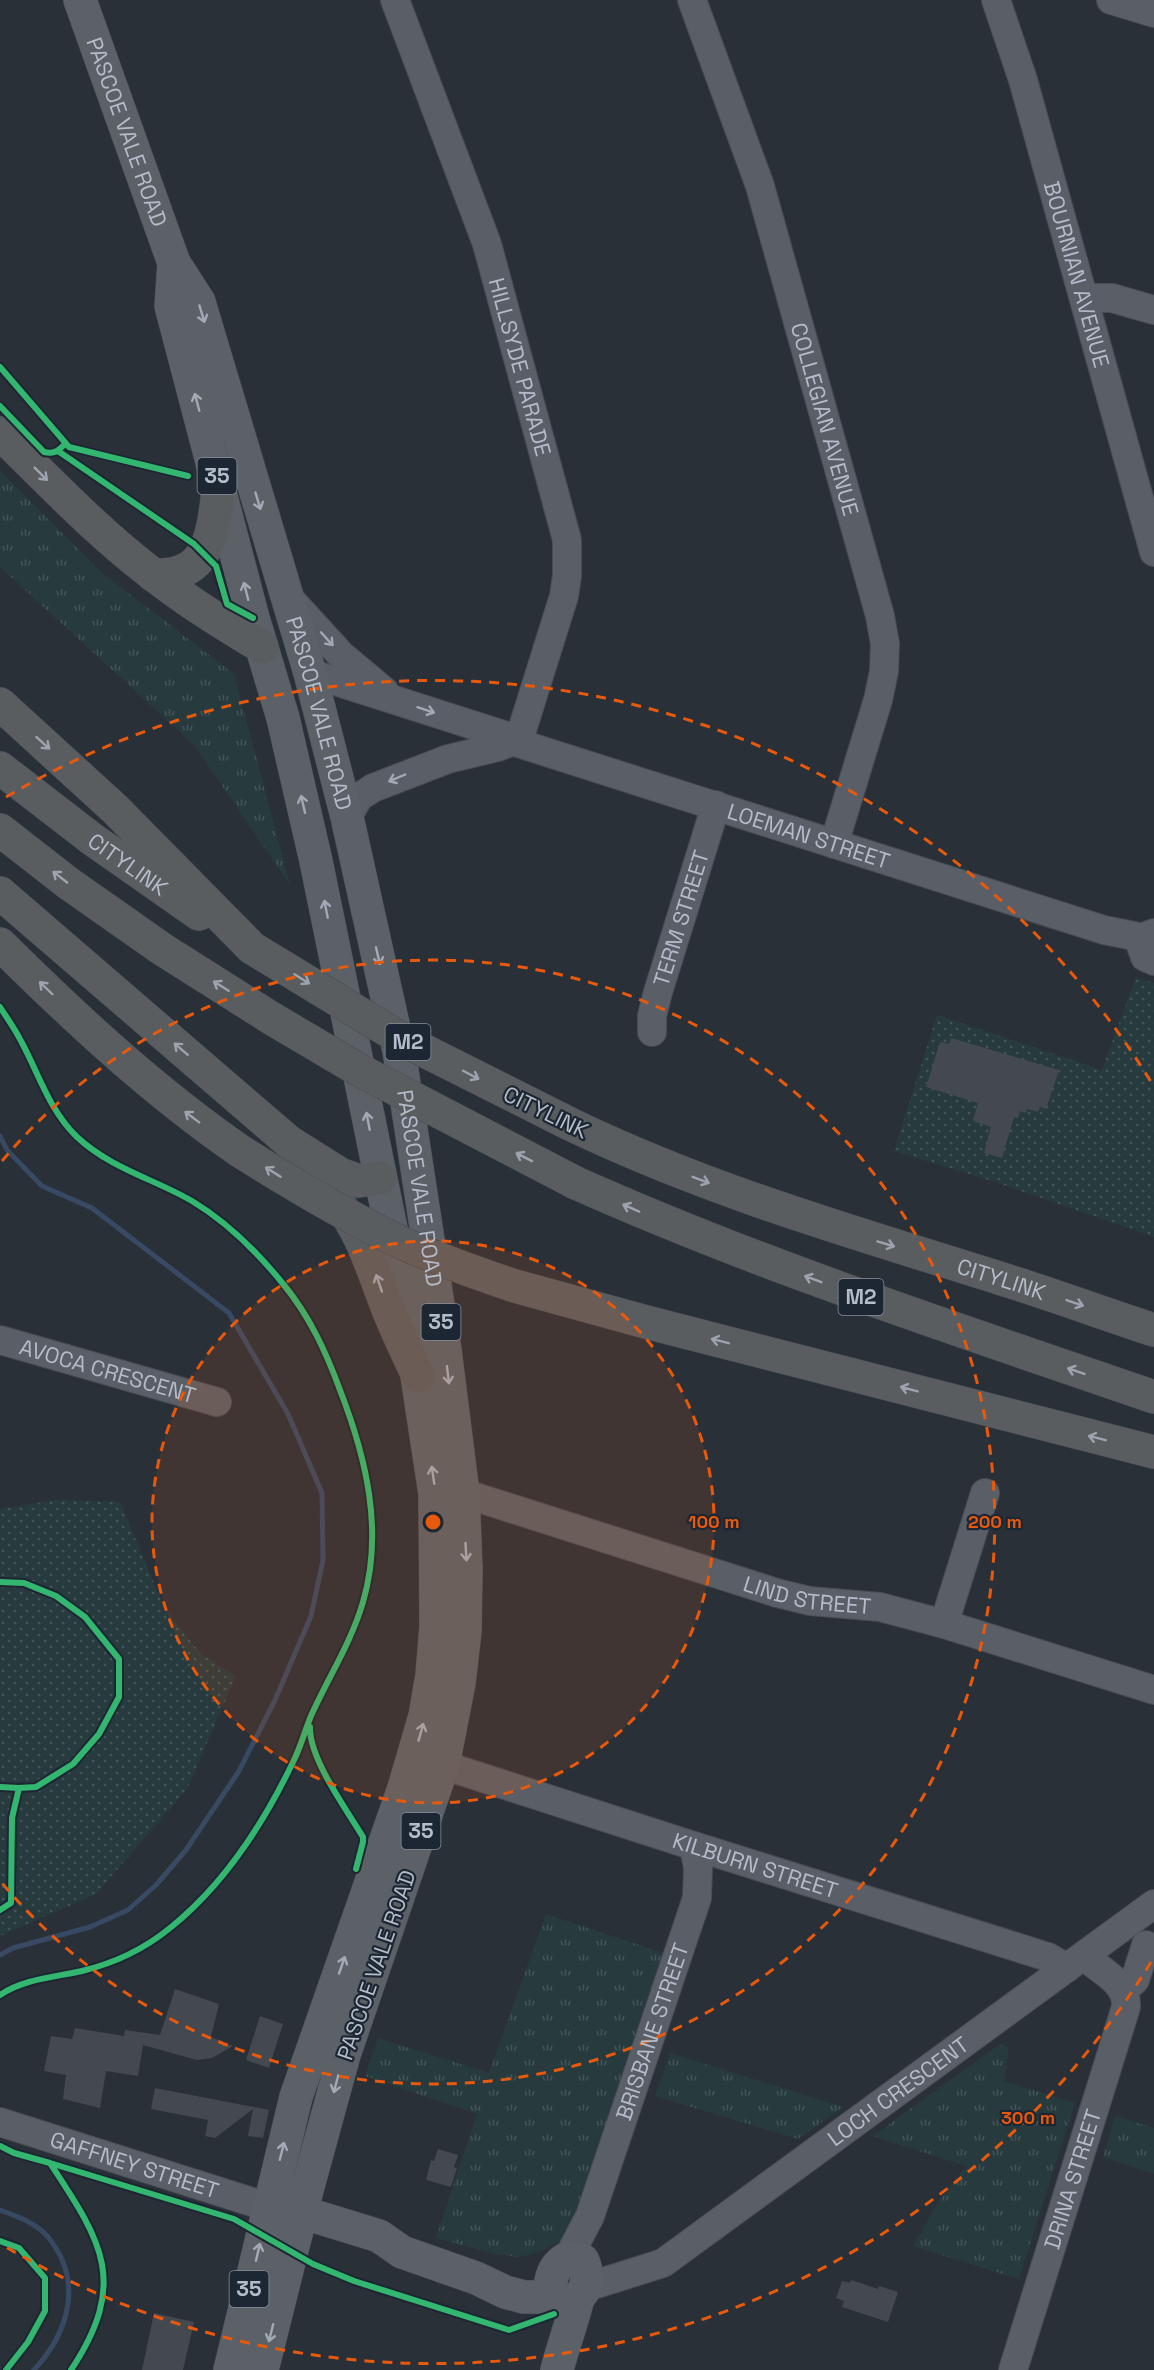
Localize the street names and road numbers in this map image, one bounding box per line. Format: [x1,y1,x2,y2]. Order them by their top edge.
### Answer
street label: PASCOE VALE ROAD [80,33,174,230]
street label: BOURNIAN AVENUE [1038,178,1116,370]
street label: HILLSYDE PARADE [483,275,558,459]
street label: COLLEGIAN AVENUE [785,319,865,519]
road number: 35 [198,458,236,494]
street label: PASCOE VALE ROAD [280,613,359,813]
street label: LOEMAN STREET [724,797,894,875]
street label: CITYLINK [82,826,174,902]
street label: TERM STREET [647,847,715,990]
road number: M2 [386,1024,430,1060]
street label: CITYLINK [499,1079,594,1145]
street label: PASCOE VALE ROAD [391,1088,449,1289]
street label: CITYLINK [954,1252,1050,1306]
road number: M2 [838,1279,884,1315]
road number: 35 [422,1304,460,1340]
street label: AVOCA CRESCENT [16,1332,199,1409]
street label: LIND STREET [740,1569,872,1620]
road number: 35 [402,1813,440,1849]
street label: KILBURN STREET [669,1826,841,1904]
street label: PASCOE VALE ROAD [330,1866,422,2064]
street label: BRISBANE STREET [609,1939,695,2124]
street label: LOCH CRESCENT [822,2030,974,2152]
street label: DRINA STREET [1038,2106,1107,2252]
street label: GAFFNEY STREET [47,2125,222,2204]
road number: 35 [230,2271,268,2307]

